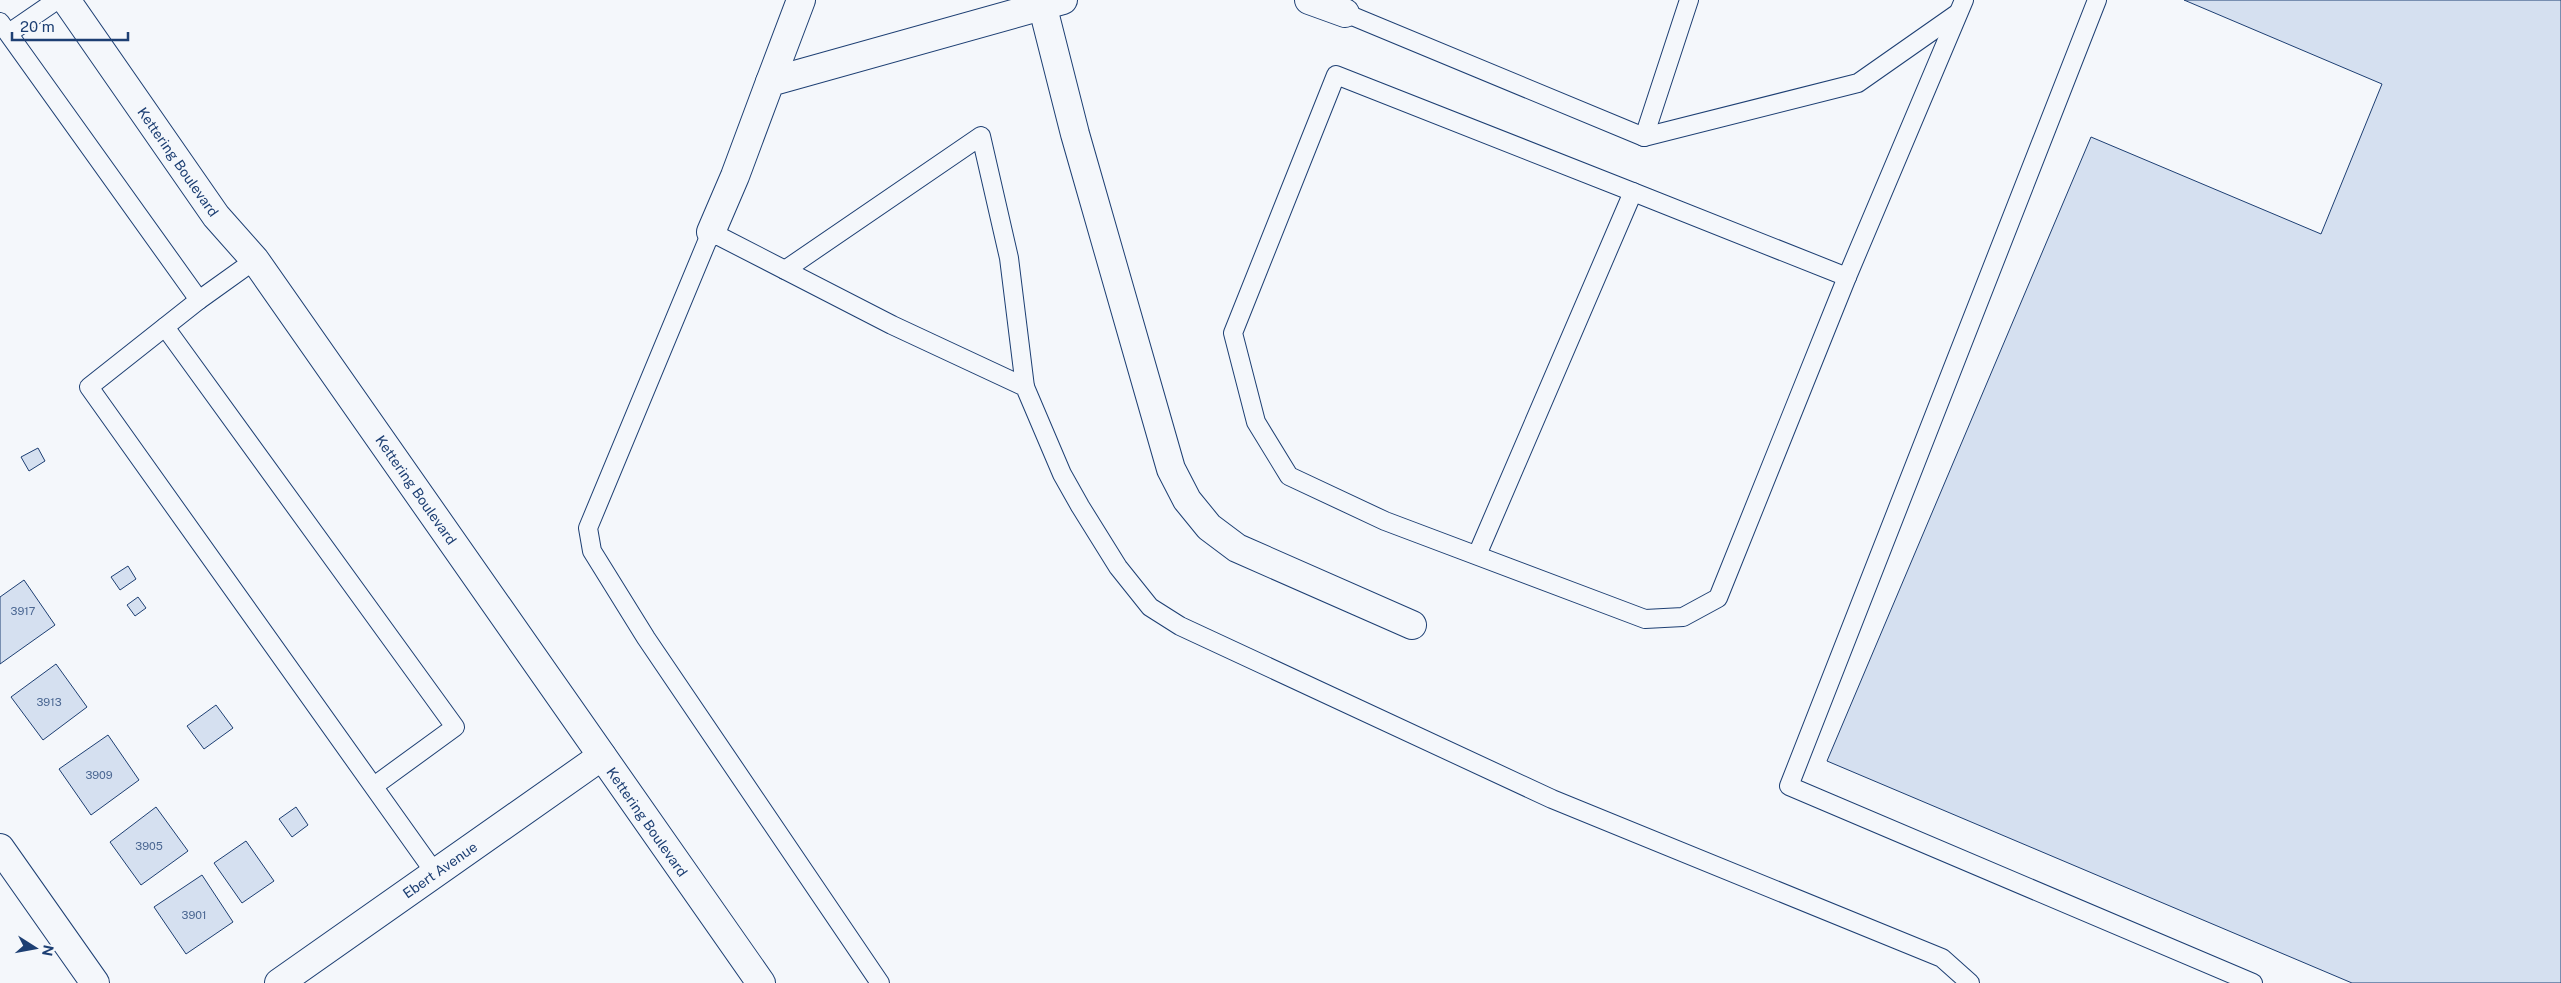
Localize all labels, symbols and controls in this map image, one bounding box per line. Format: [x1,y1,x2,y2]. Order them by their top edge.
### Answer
scale bar [12,10,129,42]
text: 20 m [20,18,55,35]
street label: Kettering Boulevard [134,104,222,220]
street label: Kettering Boulevard [372,432,460,548]
house number: 3917 [11,605,36,617]
house number: 3913 [36,696,62,708]
street label: Kettering Boulevard [603,764,691,880]
house number: 3909 [85,769,113,781]
street label: Ebert Avenue [400,838,480,902]
house number: 3905 [135,840,163,852]
house number: 3901 [182,909,206,921]
north arrow [10,923,60,973]
text: N [39,944,57,957]

